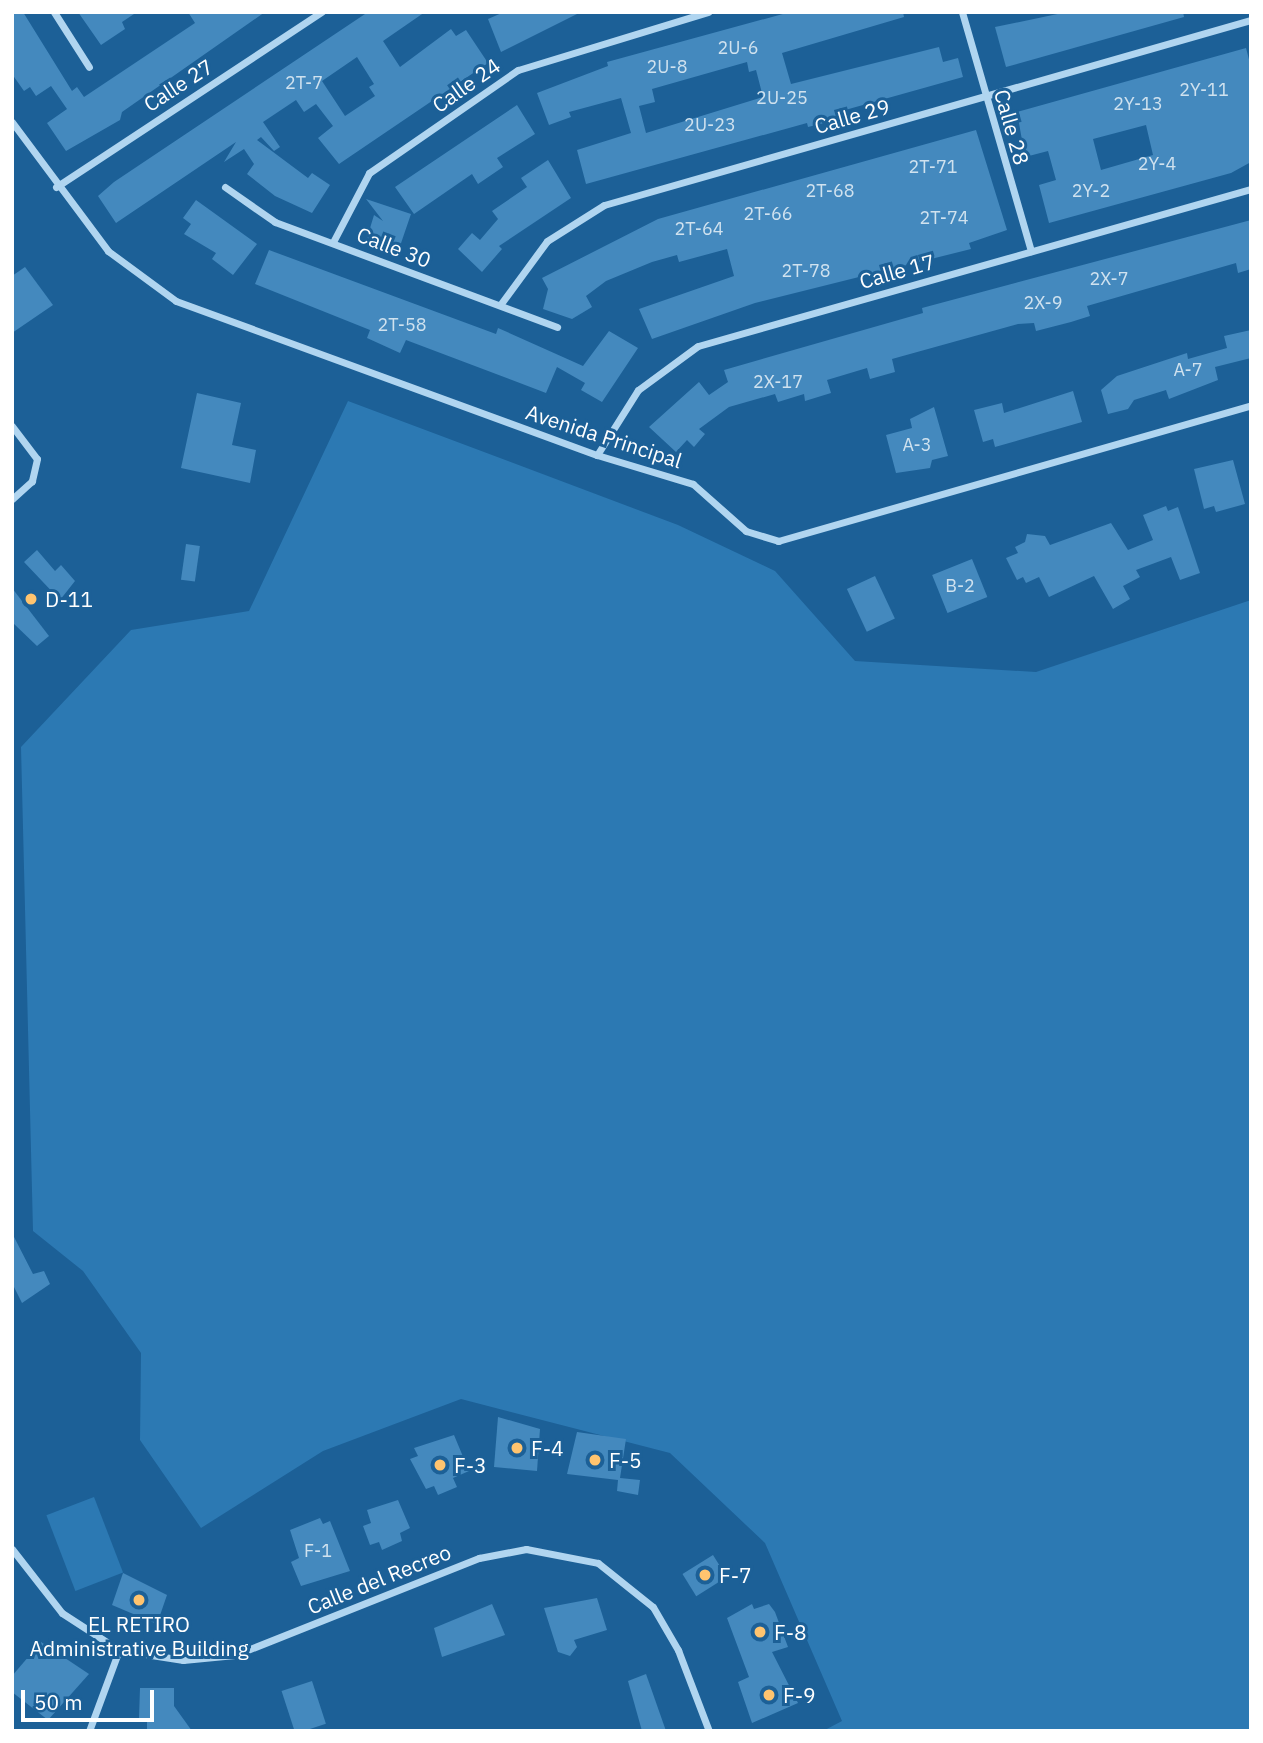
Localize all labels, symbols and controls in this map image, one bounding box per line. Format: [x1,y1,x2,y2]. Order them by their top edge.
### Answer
house number: 2U-6 [718,37,758,59]
street label: Calle 27 [139,53,217,117]
street label: Calle 24 [427,53,505,117]
house number: 2U-8 [647,56,687,78]
house number: 2T-7 [285,72,323,94]
house number: 2Y-11 [1179,79,1229,101]
street label: Calle 28 [989,86,1035,168]
house number: 2U-25 [756,87,808,109]
street label: Calle 29 [811,93,893,139]
house number: 2Y-13 [1113,93,1163,115]
house number: 2U-23 [684,114,736,136]
house number: 2Y-4 [1138,153,1176,175]
house number: 2T-71 [909,156,957,178]
house number: 2T-68 [806,180,854,202]
house number: 2Y-2 [1072,180,1110,202]
house number: 2T-66 [744,203,792,225]
house number: 2T-74 [920,207,968,229]
house number: 2T-64 [675,218,723,240]
street label: Calle 30 [353,221,435,273]
street label: Calle 17 [856,248,938,294]
house number: 2T-78 [782,260,830,282]
house number: 2X-7 [1089,268,1129,290]
house number: 2X-9 [1023,292,1063,314]
house number: 2T-58 [378,314,426,336]
house number: A-7 [1173,359,1203,381]
house number: 2X-17 [753,371,803,393]
street label: Avenida Principal [523,399,685,473]
house number: A-3 [902,434,932,456]
house number: B-2 [945,575,975,597]
place label: D-11 [45,586,93,612]
marker: D-11 [23,591,39,607]
place label: F-4 [531,1435,564,1461]
marker: F-4 [509,1440,525,1456]
place label: F-5 [609,1447,642,1473]
place label: F-3 [454,1452,487,1478]
marker: F-5 [587,1452,603,1468]
marker: F-3 [432,1457,448,1473]
street label: Calle del Recreo [304,1539,454,1619]
house number: F-1 [304,1540,332,1562]
place label: F-7 [719,1562,752,1588]
marker: F-7 [697,1567,713,1583]
marker: EL RETIRO Administrative Building [131,1592,147,1608]
place label: EL RETIRO Administrative Building [29,1611,249,1661]
place label: F-8 [774,1619,807,1645]
marker: F-8 [752,1624,768,1640]
scale bar [24,1676,158,1720]
place label: F-9 [783,1682,816,1708]
marker: F-9 [761,1687,777,1703]
text: 50 m [34,1688,83,1716]

